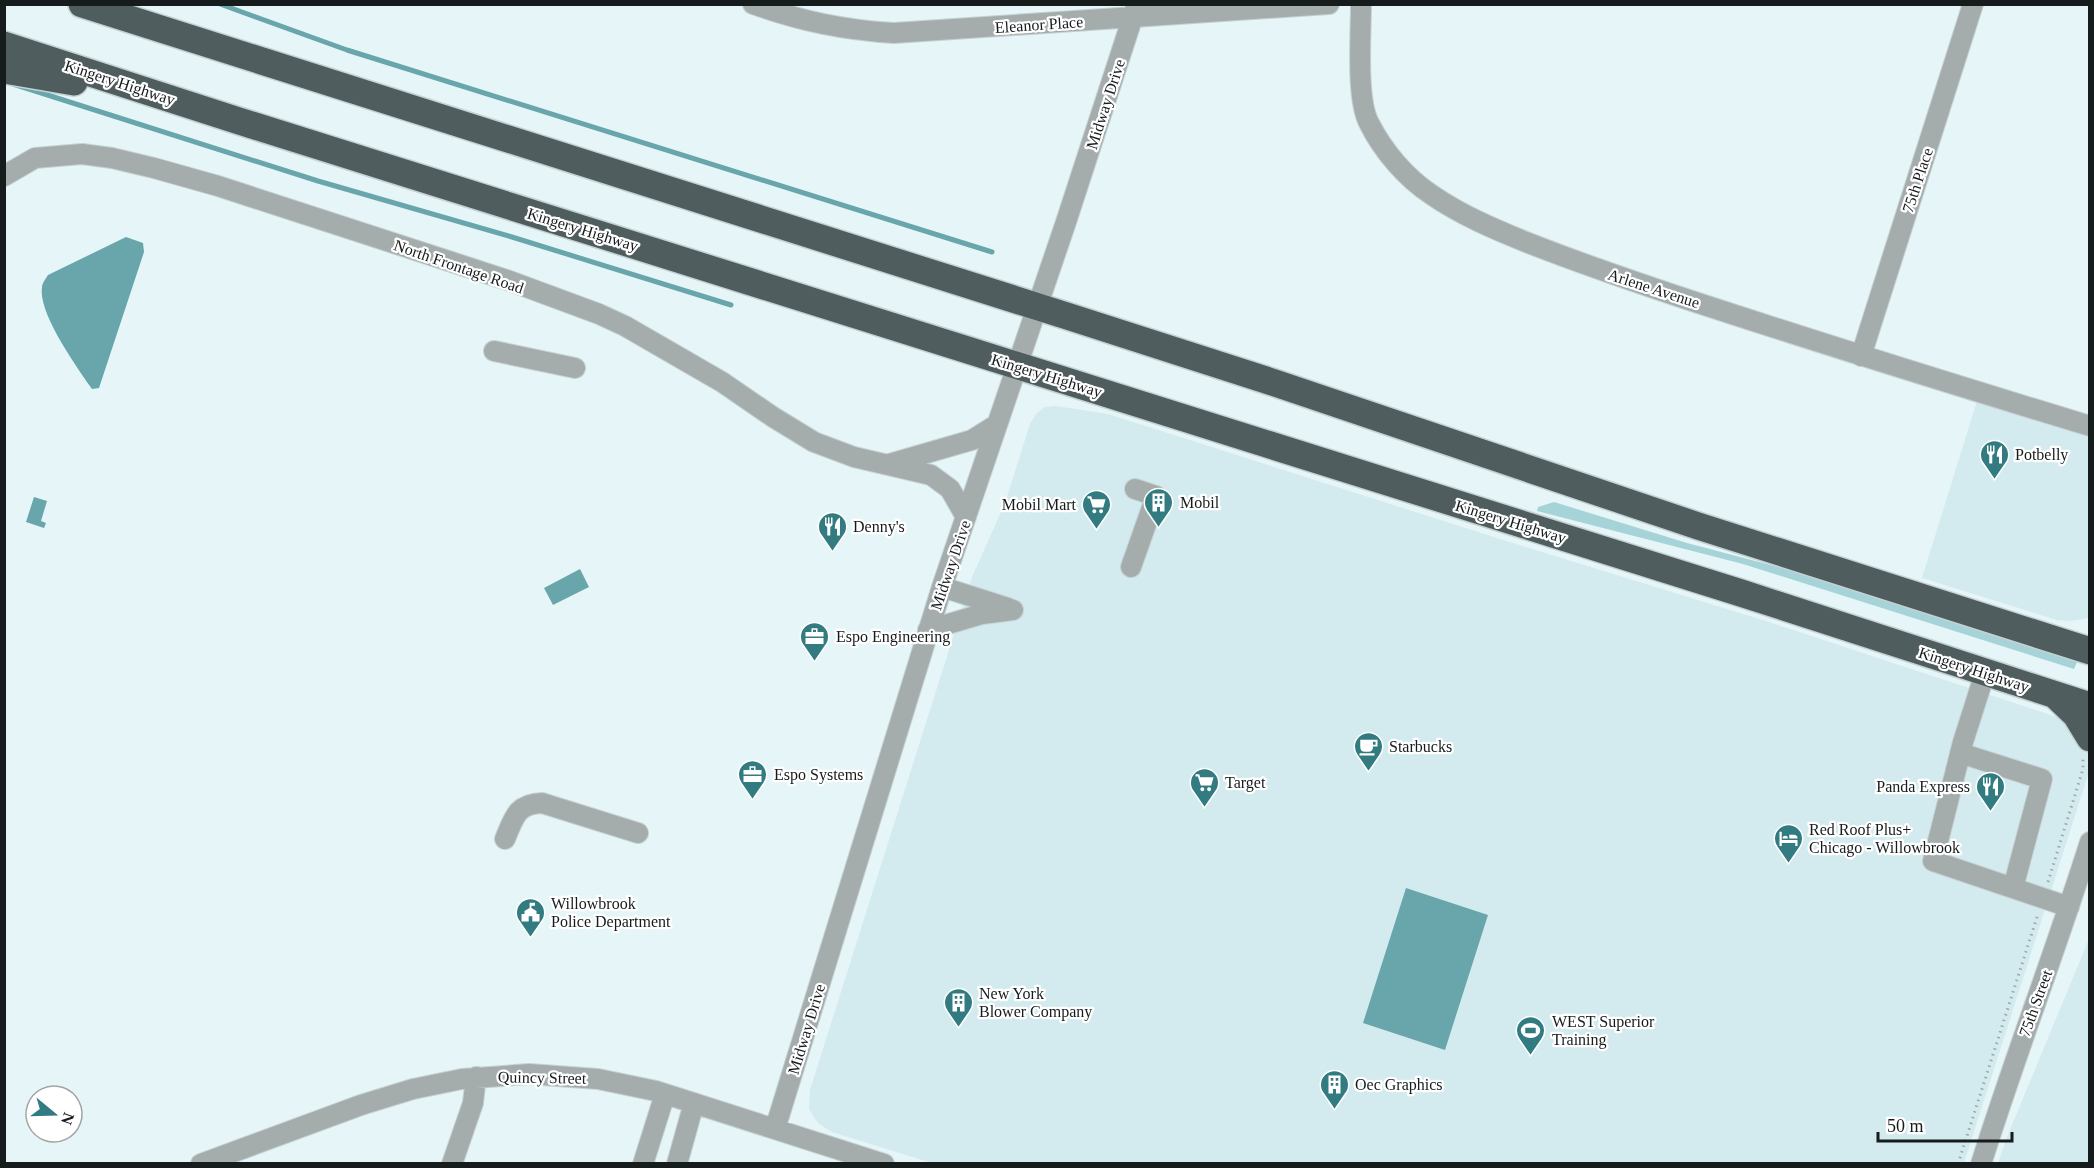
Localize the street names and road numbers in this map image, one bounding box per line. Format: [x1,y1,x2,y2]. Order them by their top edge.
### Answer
street label: Eleanor Place [994,13,1084,36]
street label: Kingery Highway [62,57,177,109]
street label: Midway Drive [1083,57,1129,152]
street label: 75th Place [1899,146,1936,215]
street label: Kingery Highway [525,205,640,255]
street label: North Frontage Road [391,236,526,298]
street label: Arlene Avenue [1606,266,1702,311]
street label: Kingery Highway [989,351,1104,401]
street label: Kingery Highway [1453,497,1568,547]
street label: Midway Drive [927,518,975,613]
street label: Kingery Highway [1916,644,2031,696]
street label: 75th Street [2016,967,2056,1039]
street label: Midway Drive [785,982,829,1077]
street label: Quincy Street [498,1068,587,1088]

